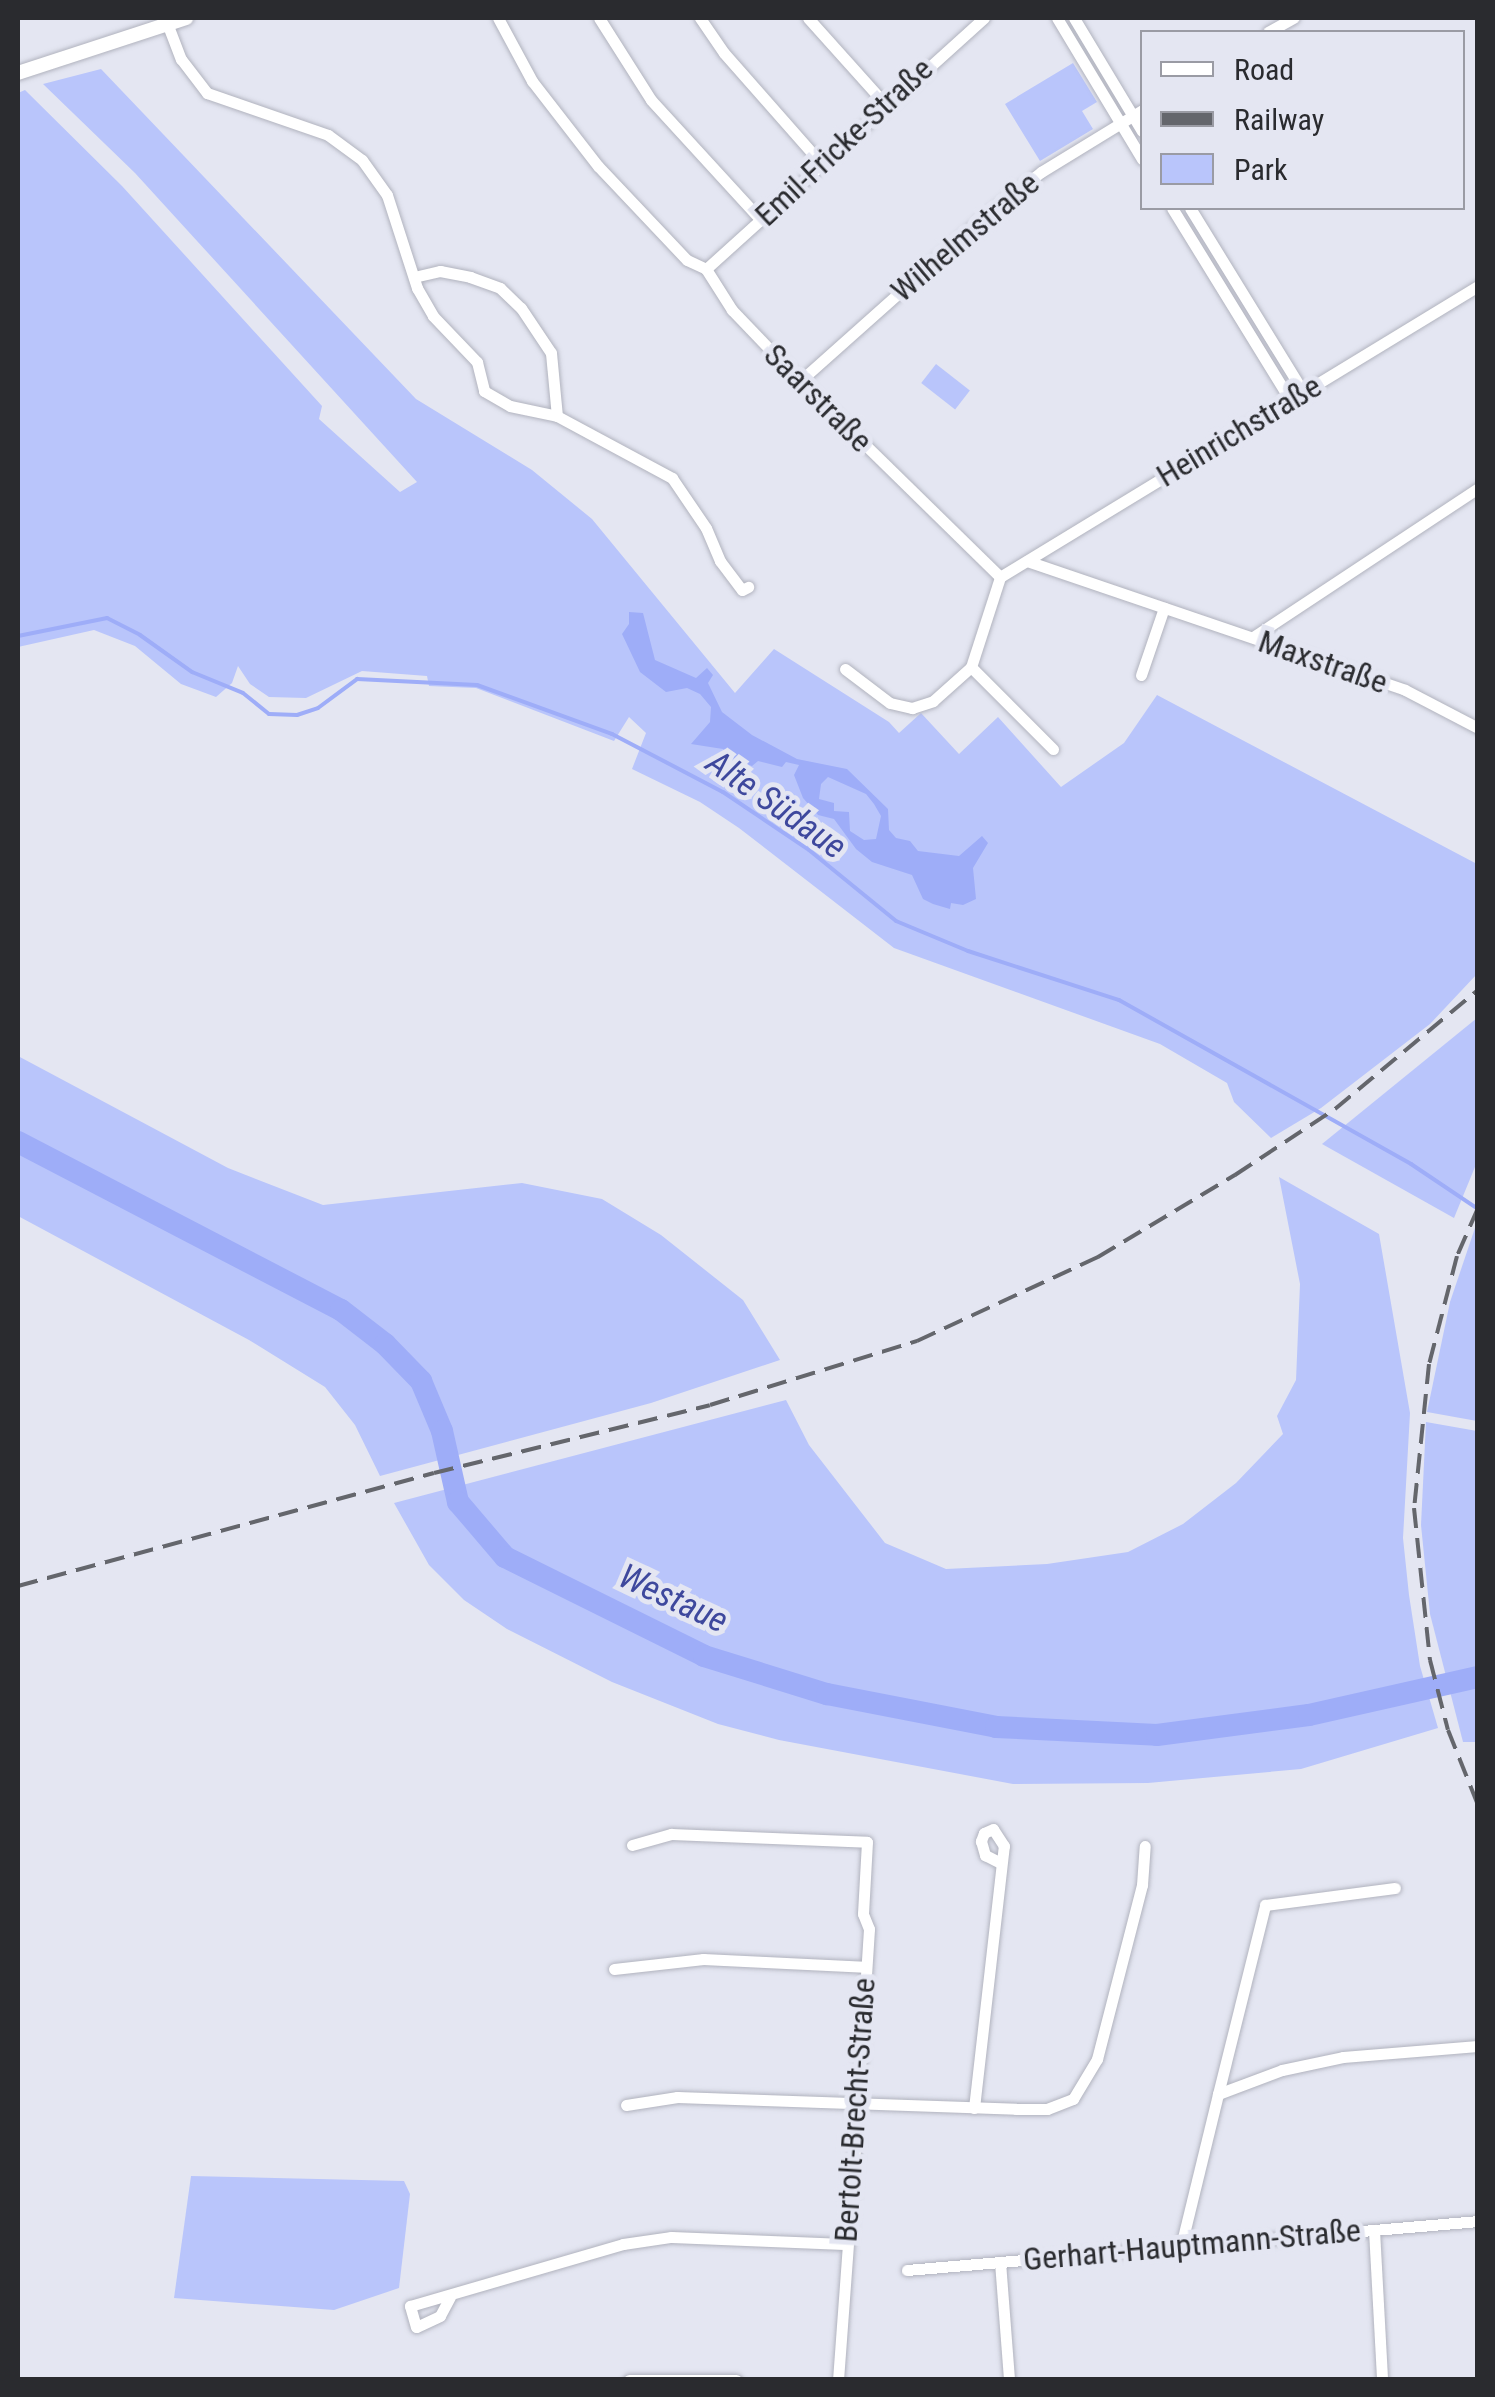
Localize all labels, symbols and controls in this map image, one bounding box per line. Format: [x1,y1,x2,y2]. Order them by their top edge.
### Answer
legend [1140,30,1465,210]
street label: Emil-Fricke-Straße [747,50,941,234]
text: Road [1234,52,1294,87]
text: Railway [1234,102,1324,137]
text: Park [1234,152,1288,187]
street label: Wilhelmstraße [883,164,1047,310]
street label: Saarstraße [756,336,880,460]
street label: Heinrichstraße [1150,367,1328,495]
street label: Maxstraße [1254,622,1392,702]
water label: Alte Südaue [698,742,854,868]
water label: Westaue [612,1556,734,1642]
street label: Bertolt-Brecht-Straße [827,1977,883,2243]
street label: Gerhart-Hauptmann-Straße [1022,2211,1362,2279]

